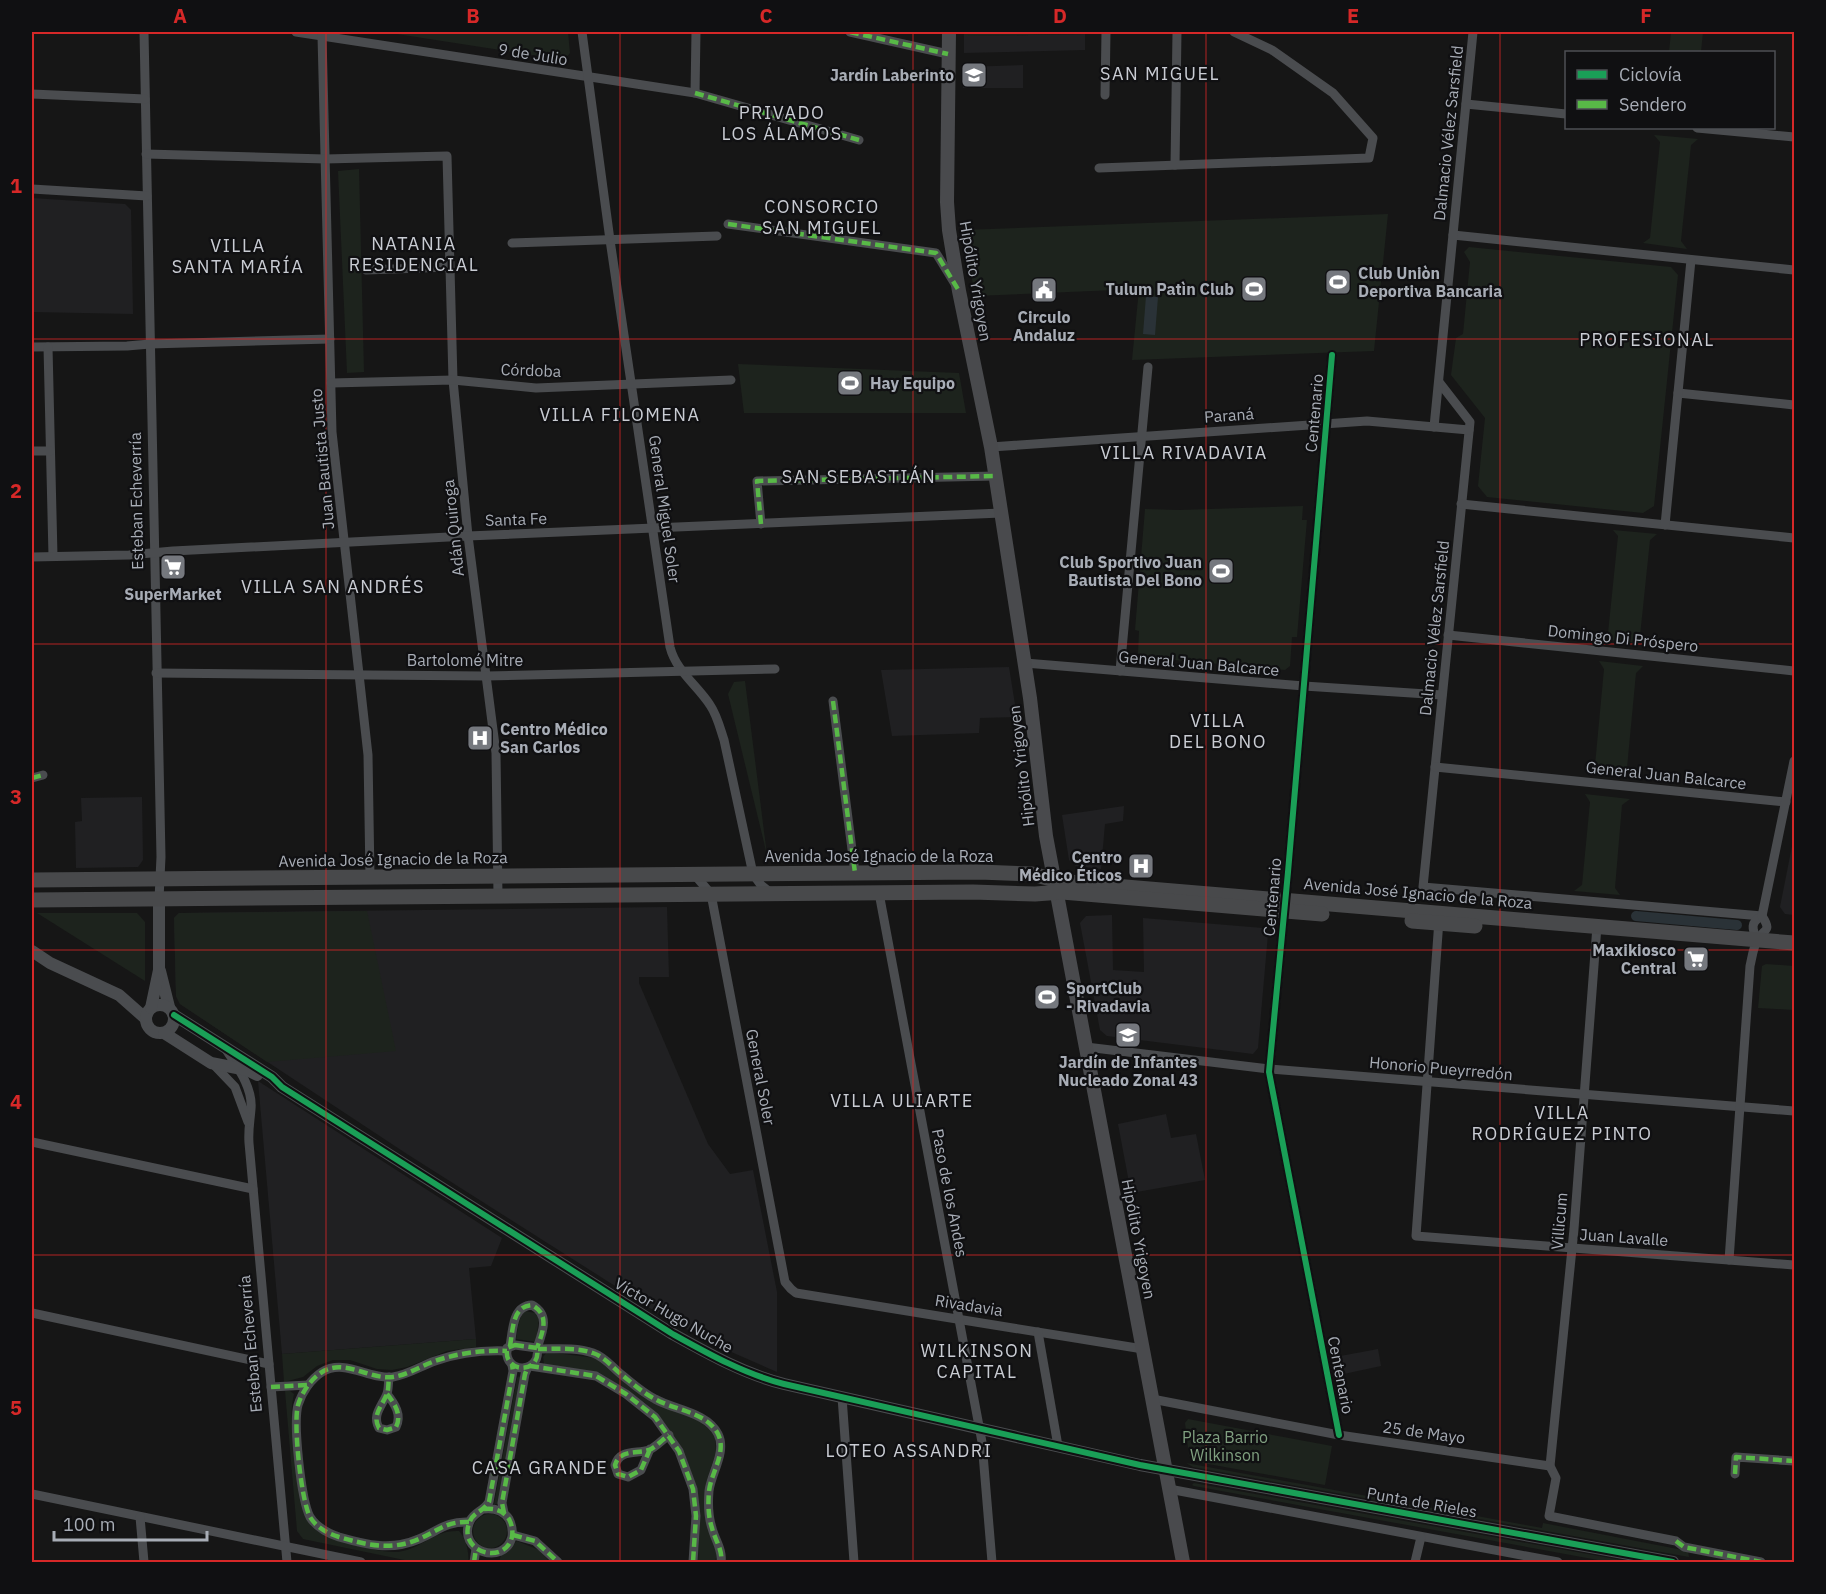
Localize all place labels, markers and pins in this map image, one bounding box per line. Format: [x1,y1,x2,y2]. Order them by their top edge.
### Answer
school or university icon: Jardín Laberinto [959,60,989,90]
place label: Jardín Laberinto [830,65,954,85]
place label: Club Uniòn Deportiva Bancaria [1358,263,1502,301]
sports icon: Club Uniòn Deportiva Bancaria [1323,267,1353,297]
sports icon: Tulum Patìn Club [1239,274,1269,304]
public building icon: Circulo Andaluz [1029,275,1059,305]
place label: Tulum Patìn Club [1106,279,1234,299]
place label: Circulo Andaluz [1013,307,1075,345]
sports icon: Hay Equipo [835,368,865,398]
place label: Hay Equipo [870,373,955,393]
supermarket icon: SuperMarket [158,552,188,582]
place label: Club Sportivo Juan Bautista Del Bono [1059,552,1202,590]
sports icon: Club Sportivo Juan Bautista Del Bono [1206,556,1236,586]
place label: SuperMarket [124,584,222,604]
place label: Centro Médico San Carlos [500,719,608,757]
hospital icon: Centro Médico San Carlos [465,723,495,753]
place label: Centro Médico Éticos [1019,847,1122,885]
hospital icon: Centro Médico Éticos [1126,851,1156,881]
place label: Maxikiosco Central [1592,940,1676,978]
supermarket icon: Maxikiosco Central [1681,944,1711,974]
place label: SportClub - Rivadavia [1066,978,1150,1016]
sports icon: SportClub - Rivadavia [1032,982,1062,1012]
school or university icon: Jardín de Infantes Nucleado Zonal 43 [1113,1020,1143,1050]
place label: Jardín de Infantes Nucleado Zonal 43 [1058,1052,1198,1090]

